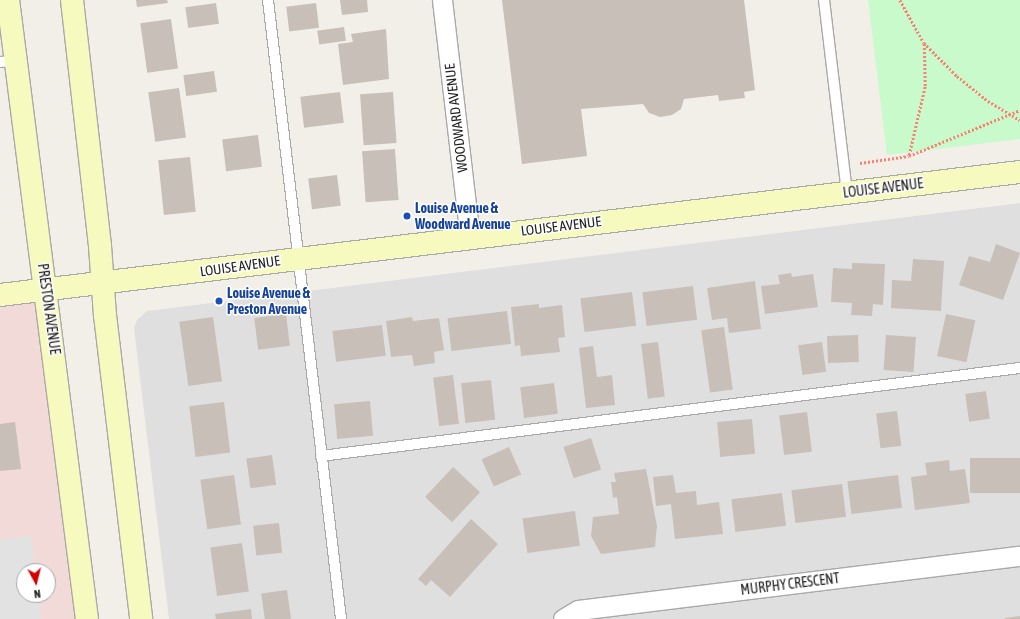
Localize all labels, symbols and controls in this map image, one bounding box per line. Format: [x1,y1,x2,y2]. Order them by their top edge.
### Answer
street label: WOODWARD AVENUE [441,63,471,173]
street label: LOUISE AVENUE [842,175,924,201]
place label: Louise Avenue & Woodward Avenue [415,200,511,232]
marker: Louise Avenue & Woodward Avenue [402,211,412,221]
street label: LOUISE AVENUE [520,213,602,239]
street label: LOUISE AVENUE [199,252,281,280]
street label: PRESTON AVENUE [34,262,64,356]
place label: Louise Avenue & Preston Avenue [227,285,310,318]
marker: Louise Avenue & Preston Avenue [214,296,224,306]
north arrow [16,563,56,603]
street label: MURPHY CRESCENT [740,570,840,598]
text: N [33,588,41,600]

